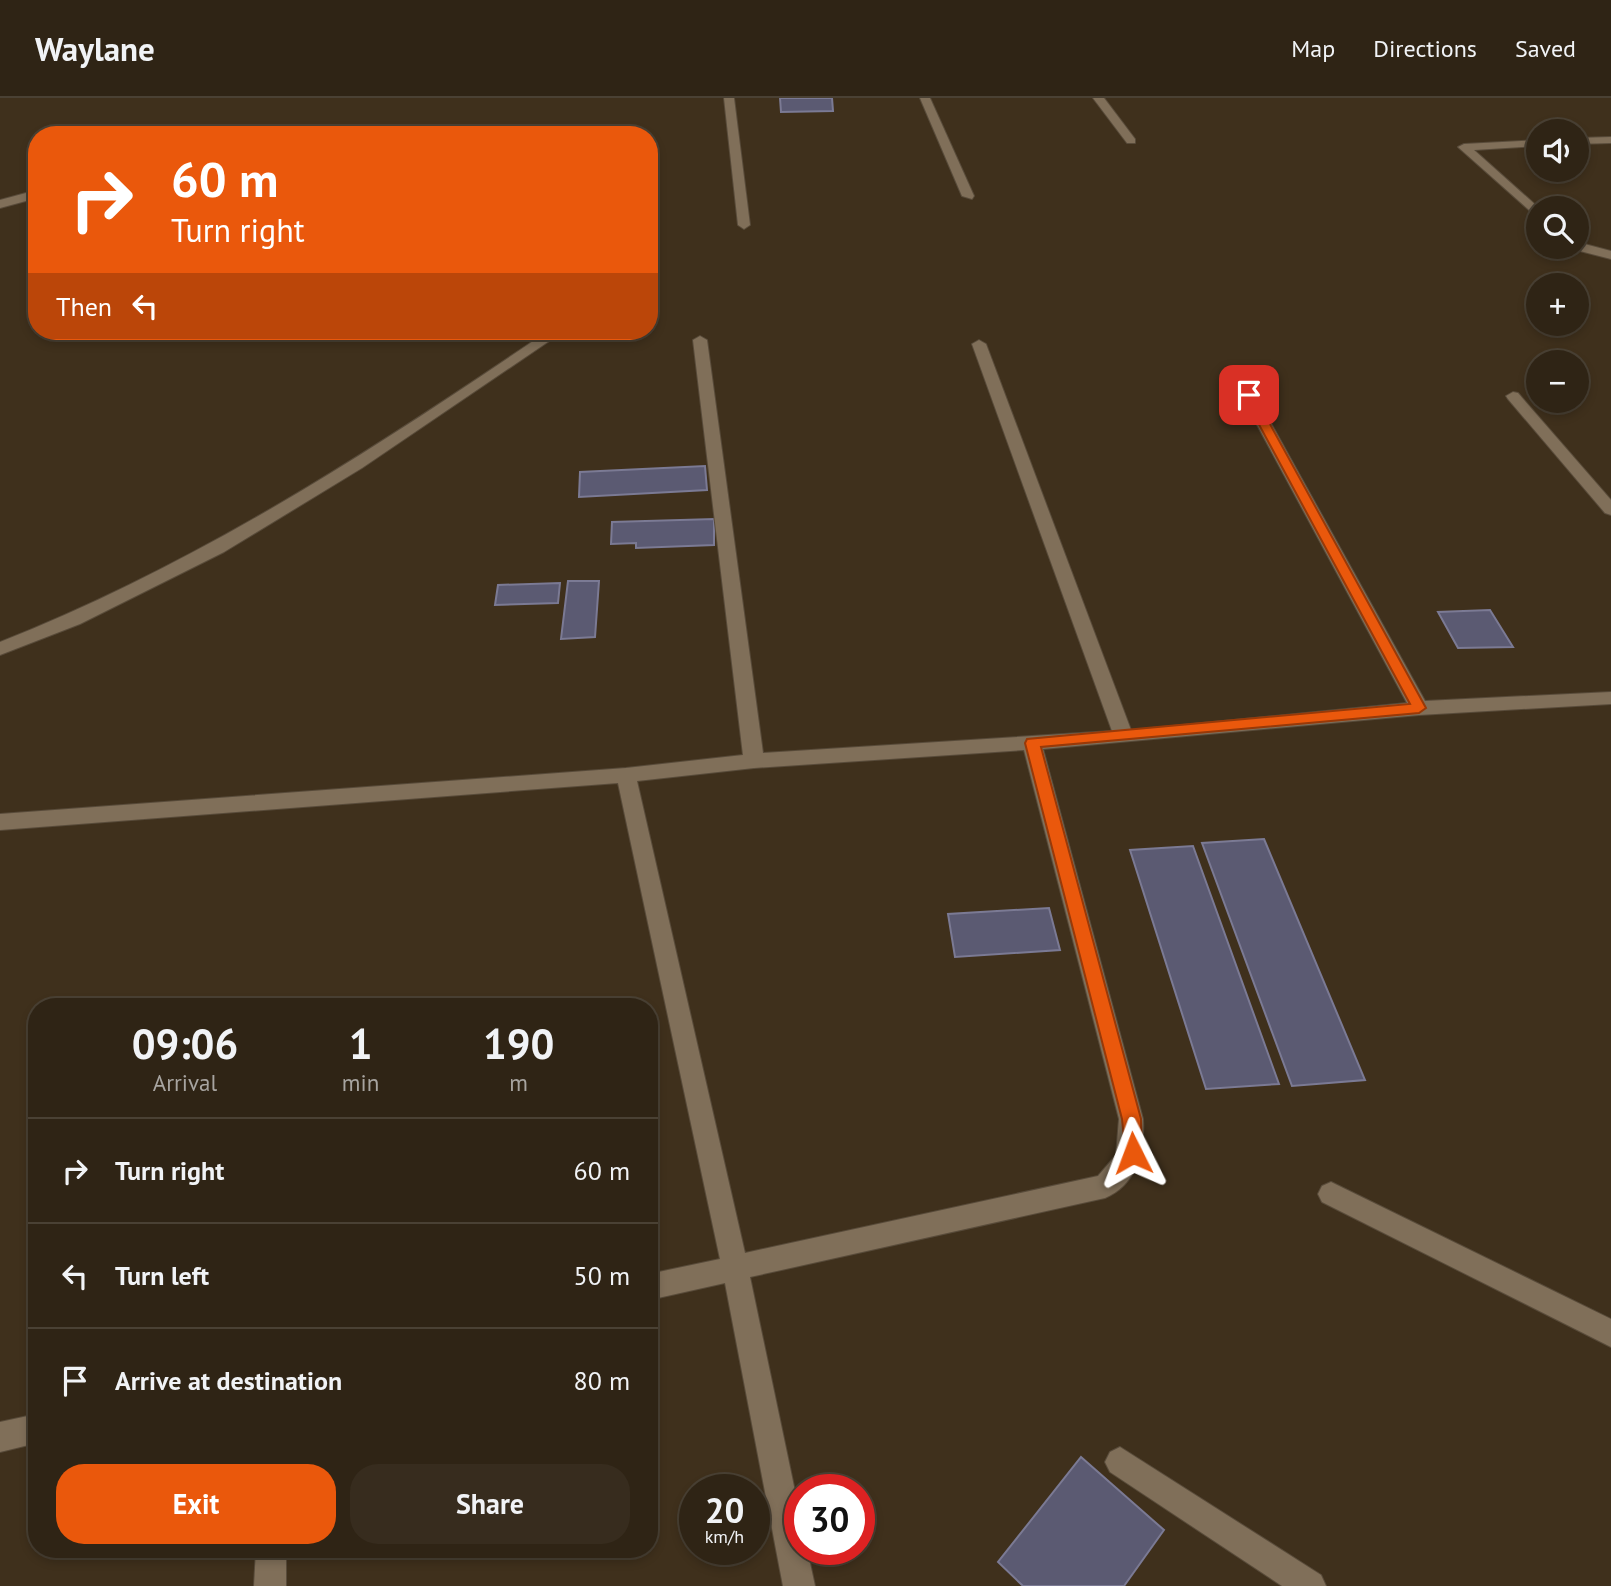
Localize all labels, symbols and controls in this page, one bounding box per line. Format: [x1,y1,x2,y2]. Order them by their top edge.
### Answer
text: Waylane [35,27,155,70]
text: Map [1291,33,1335,64]
text: Directions [1373,33,1477,64]
text: Saved [1515,33,1576,64]
map controls [1526,119,1589,413]
button: sound [1526,119,1589,182]
text: 60 m [171,147,278,211]
icon: right [56,154,147,245]
button: search [1526,196,1589,259]
text: Turn right [171,209,305,251]
button: + [1526,273,1589,336]
icon: left [126,287,164,325]
text: Then [56,290,112,323]
button: − [1526,350,1589,413]
pin [1219,365,1279,425]
icon: arrive [1230,376,1268,414]
text: 09:06 [132,1016,238,1071]
text: 1 [349,1016,372,1071]
text: 190 [483,1016,554,1071]
text: Arrival [153,1068,217,1097]
text: min [342,1068,379,1097]
text: m [509,1068,528,1097]
position arrow [1096,1116,1170,1190]
icon: right [56,1152,94,1190]
text: Turn right [115,1154,224,1187]
text: 60 m [574,1154,630,1187]
icon: left [56,1257,94,1295]
text: Turn left [115,1259,209,1292]
text: 50 m [574,1259,630,1292]
icon: arrive [56,1362,94,1400]
text: Arrive at destination [115,1364,342,1397]
text: 80 m [574,1364,630,1397]
button: Exit [56,1464,336,1544]
button: Share [350,1464,630,1544]
speed limit sign: 30 [784,1474,875,1565]
text: 20 [705,1487,744,1533]
text: km/h [705,1525,744,1548]

